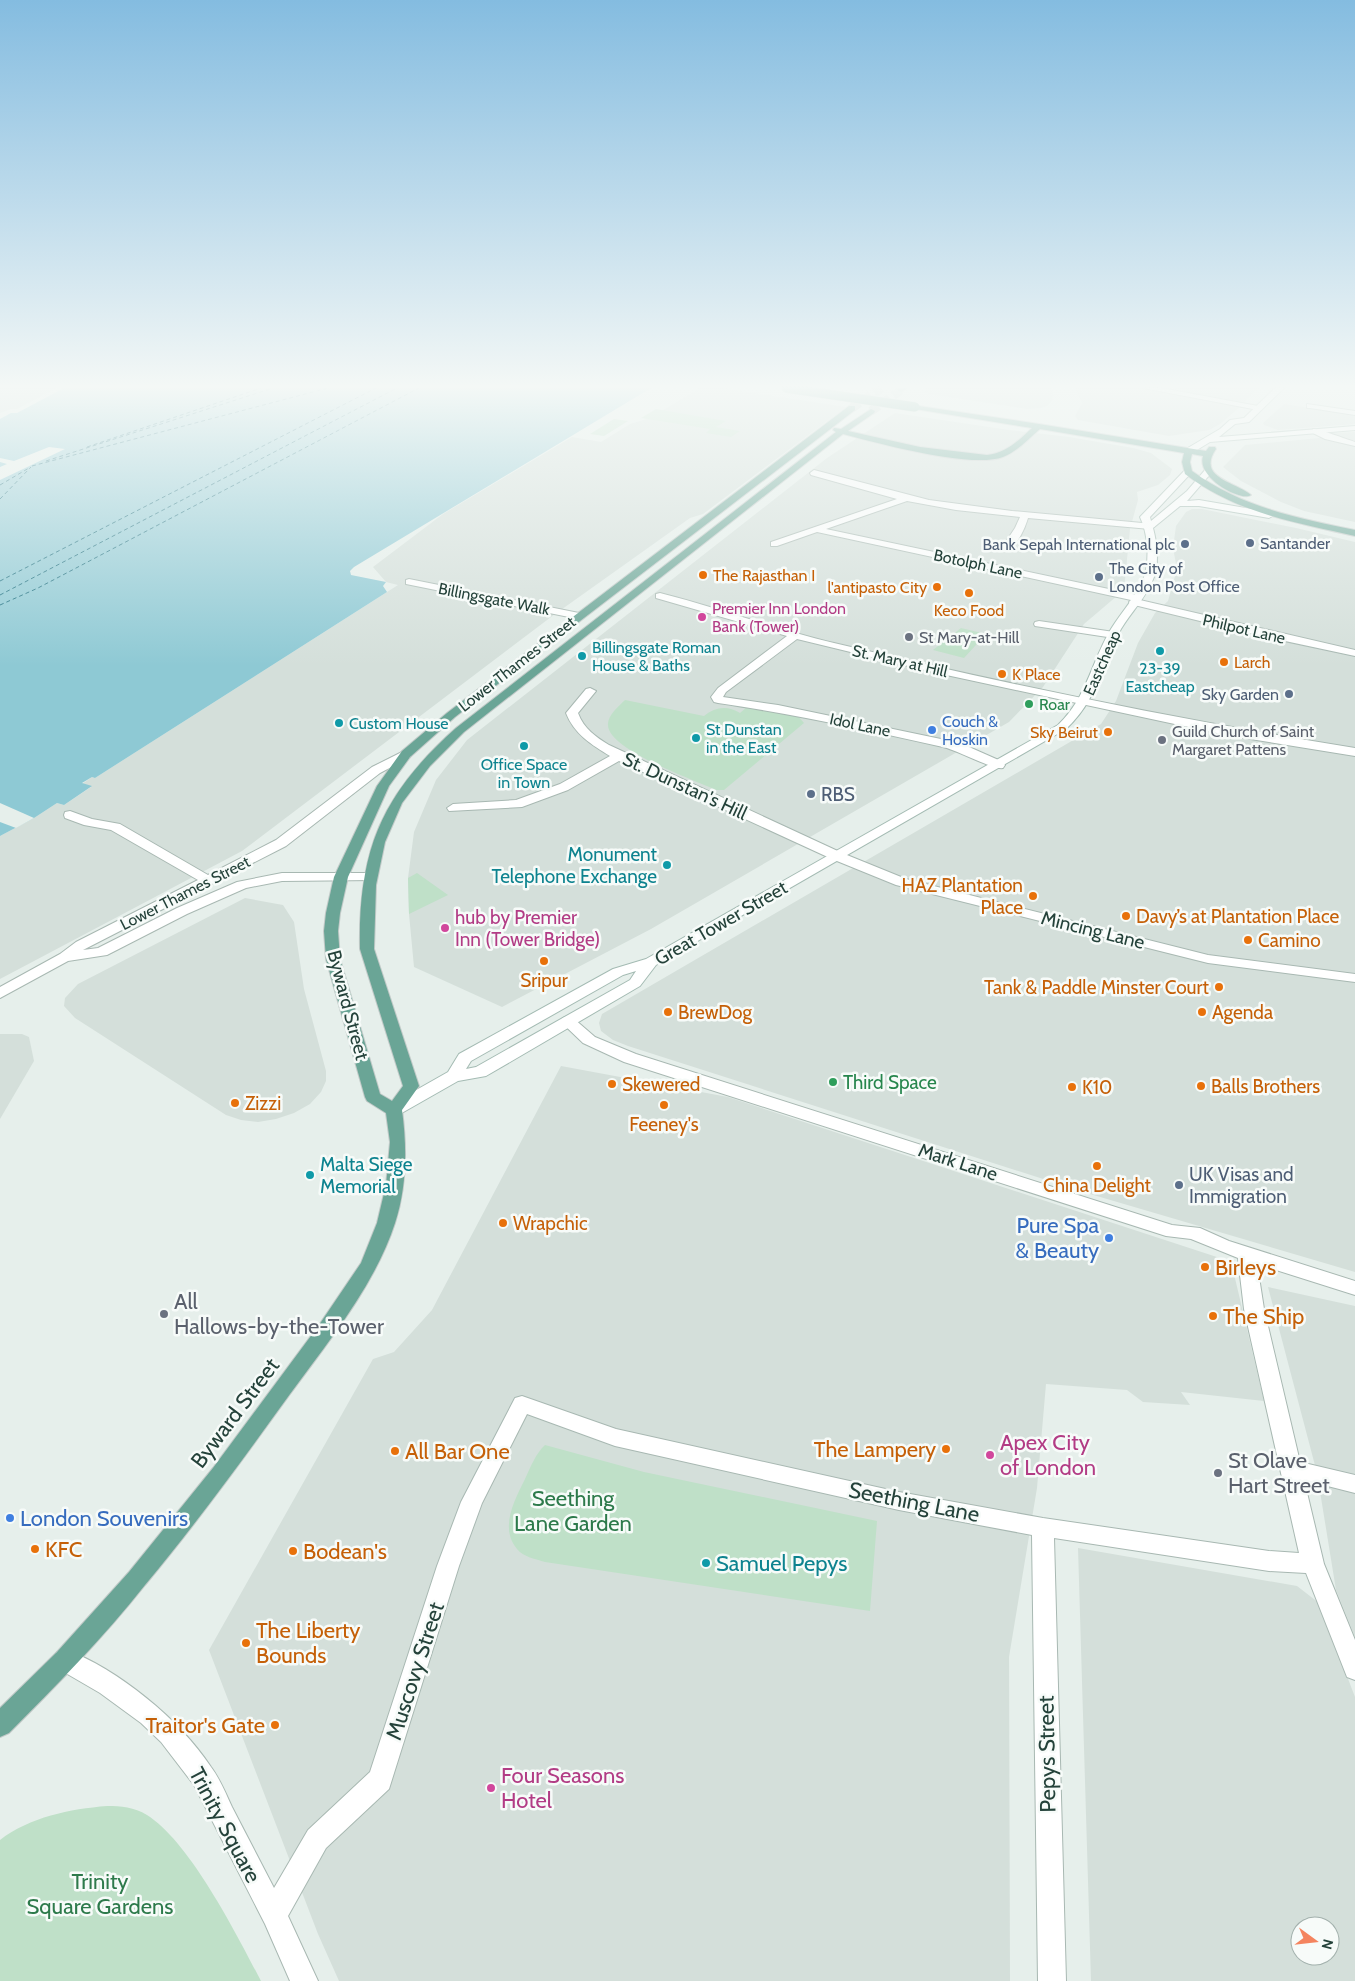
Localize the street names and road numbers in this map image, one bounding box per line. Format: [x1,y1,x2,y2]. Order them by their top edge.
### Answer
street label: Botolph Lane [932,545,1024,583]
street label: Billingsgate Walk [437,579,552,619]
street label: Philpot Lane [1201,610,1287,648]
street label: Lower Thames Street [455,612,580,716]
street label: Eastcheap [1079,627,1125,698]
street label: St. Mary at Hill [850,641,950,681]
street label: Idol Lane [828,709,892,741]
street label: St. Dunstan's Hill [619,747,751,825]
street label: Lower Thames Street [117,852,254,934]
street label: Great Tower Street [651,875,792,970]
street label: Mincing Lane [1039,906,1147,954]
street label: Byward Street [322,948,374,1063]
street label: Mark Lane [915,1138,1001,1186]
street label: Byward Street [185,1352,285,1473]
street label: Seething Lane [846,1476,982,1528]
street label: Muscovy Street [380,1598,450,1743]
street label: Pepys Street [1032,1695,1062,1813]
street label: Trinity Square [183,1763,267,1887]

